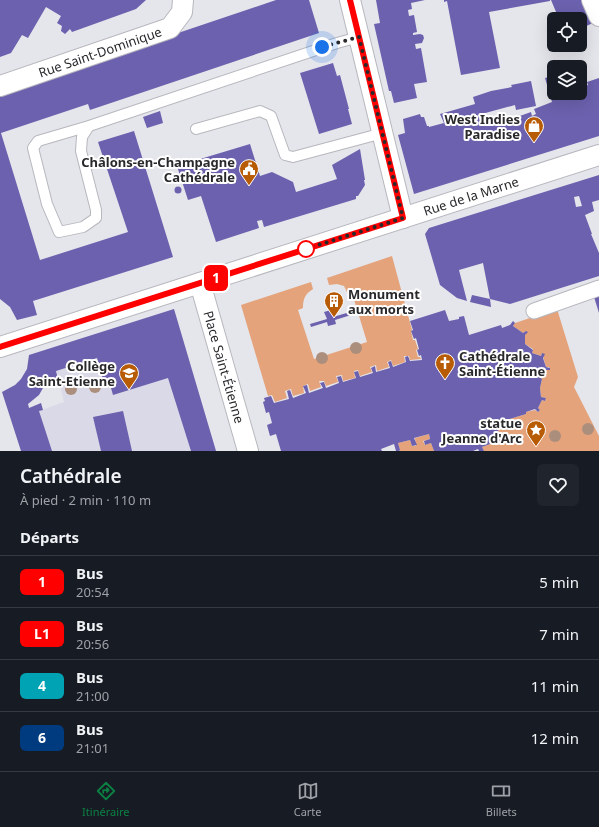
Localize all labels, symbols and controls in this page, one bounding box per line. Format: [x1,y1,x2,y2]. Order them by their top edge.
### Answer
map controls [547,12,587,100]
button: locate [547,12,587,52]
street label: Rue Saint-Dominique [36,22,164,82]
your location [312,37,332,57]
button: layers [547,60,587,100]
place label: West Indies Paradise [444,110,520,143]
shop icon: West Indies Paradise [523,115,545,143]
place label: Châlons-en-Champagne Cathédrale [81,153,235,186]
public building icon: Châlons-en-Champagne Cathédrale [238,158,260,186]
street label: Rue de la Marne [421,172,521,220]
unlabelled marker [297,240,315,258]
line badge: 1 [203,265,229,291]
text: 1 [212,268,220,287]
place label: Monument aux morts [348,285,420,318]
building icon: Monument aux morts [323,290,345,318]
street label: Place Saint-Étienne [199,309,249,425]
place label: Cathédrale Saint-Étienne [459,347,546,380]
church icon: Cathédrale Saint-Étienne [434,352,456,380]
place label: Collège Saint-Etienne [29,357,115,390]
school or university icon: Collège Saint-Etienne [118,362,140,390]
place label: statue Jeanne d'Arc [441,414,522,447]
place icon: statue Jeanne d'Arc [525,419,547,447]
text: Cathédrale [20,463,122,489]
button: heart [537,464,579,506]
text: À pied · 2 min · 110 m [20,491,151,509]
text: Départs [20,527,79,547]
text: Bus [76,563,103,583]
text: 1 [38,572,46,591]
text: 5 min [539,572,579,592]
text: 20:54 [76,583,109,601]
text: Bus [76,615,103,635]
text: L1 [34,624,50,643]
text: 7 min [539,624,579,644]
text: 20:56 [76,635,109,653]
text: Bus [76,667,103,687]
text: 4 [38,676,46,695]
text: 11 min [531,676,579,696]
text: 21:00 [76,687,109,705]
text: Bus [76,719,103,739]
text: 6 [38,728,46,747]
text: 12 min [531,728,579,748]
text: 21:01 [76,739,109,757]
tab: Itinéraire [82,780,130,819]
tab: Carte [294,780,322,819]
tab: Billets [486,780,517,819]

